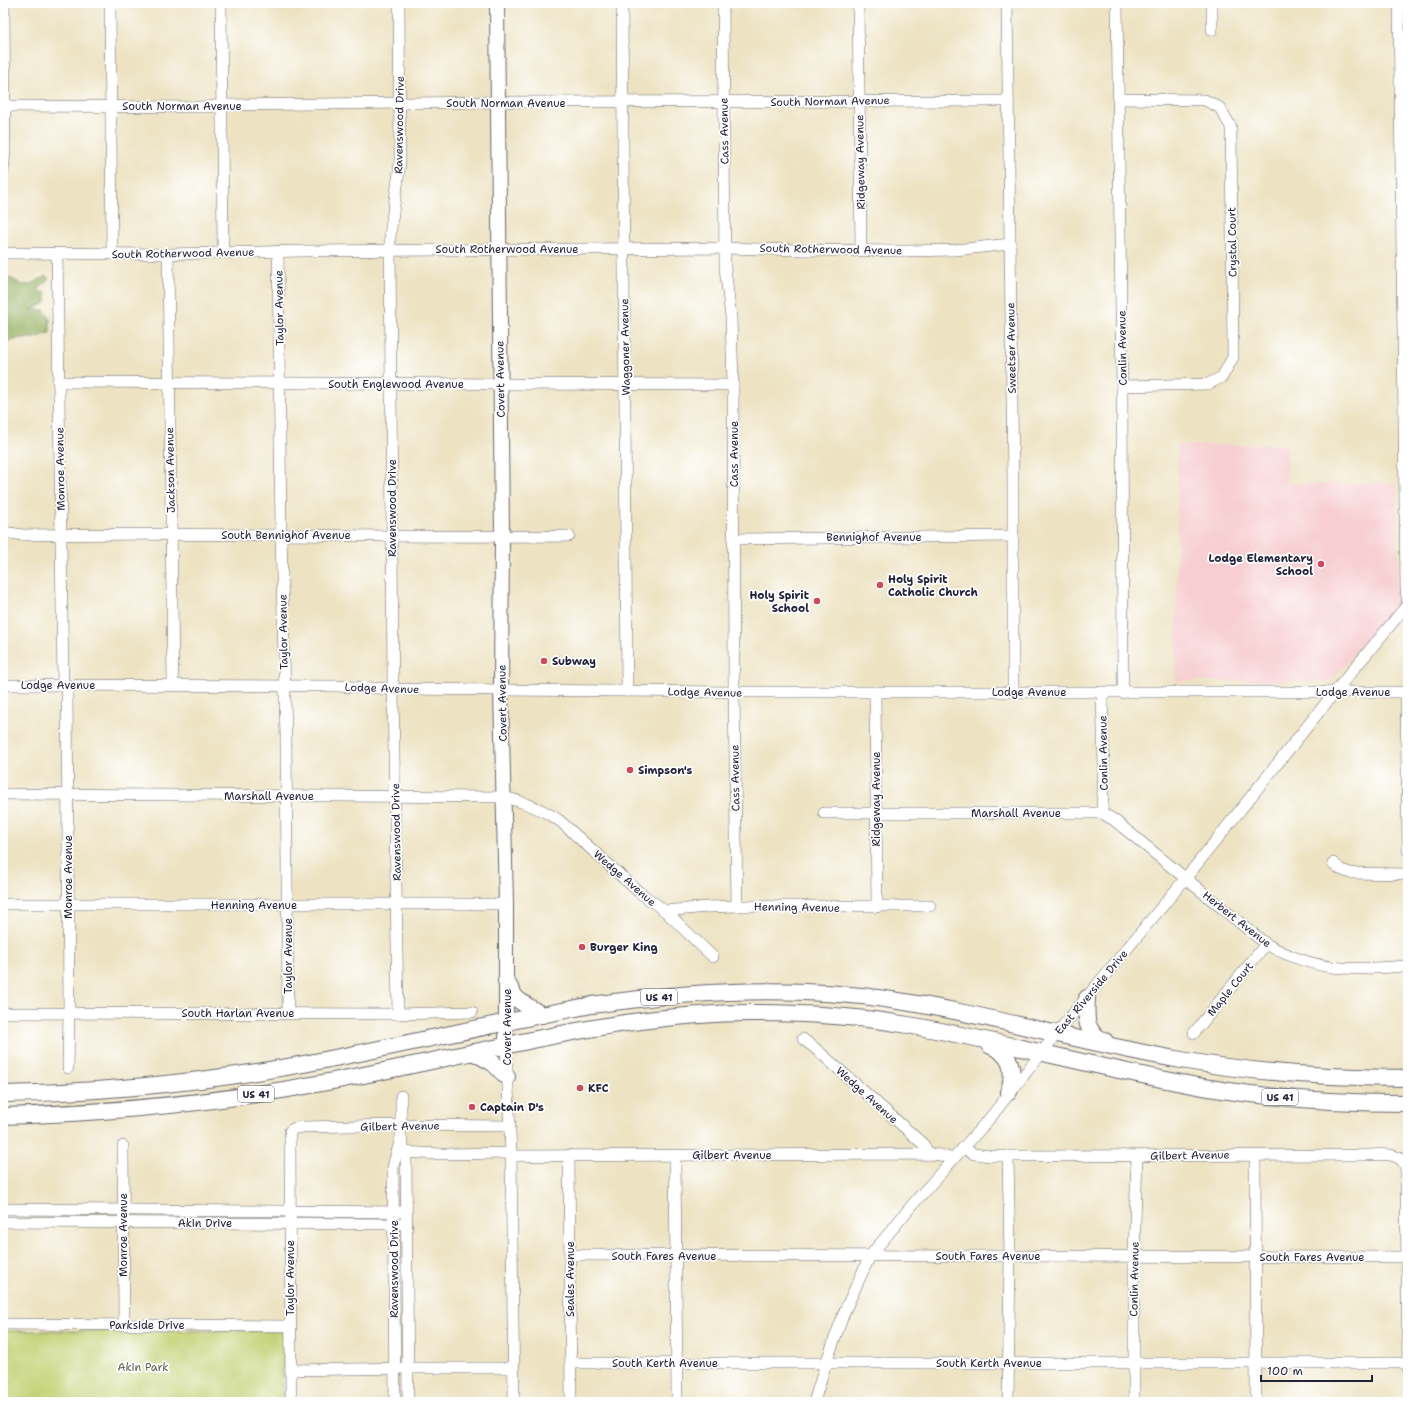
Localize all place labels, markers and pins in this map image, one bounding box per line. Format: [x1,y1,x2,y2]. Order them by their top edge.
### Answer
place label: Lodge Elementary School [1208,551,1313,579]
marker: Lodge Elementary School [1316,559,1326,569]
place label: Holy Spirit Catholic Church [888,572,979,600]
marker: Holy Spirit Catholic Church [875,580,885,590]
place label: Holy Spirit School [749,588,810,616]
marker: Holy Spirit School [812,596,822,606]
place label: Subway [552,654,596,669]
marker: Subway [539,656,549,666]
place label: Simpson's [638,763,692,778]
marker: Simpson's [625,765,635,775]
place label: Burger King [590,940,658,955]
marker: Burger King [577,942,587,952]
place label: KFC [588,1081,609,1096]
marker: KFC [575,1083,585,1093]
place label: Captain D's [480,1100,544,1115]
marker: Captain D's [467,1102,477,1112]

